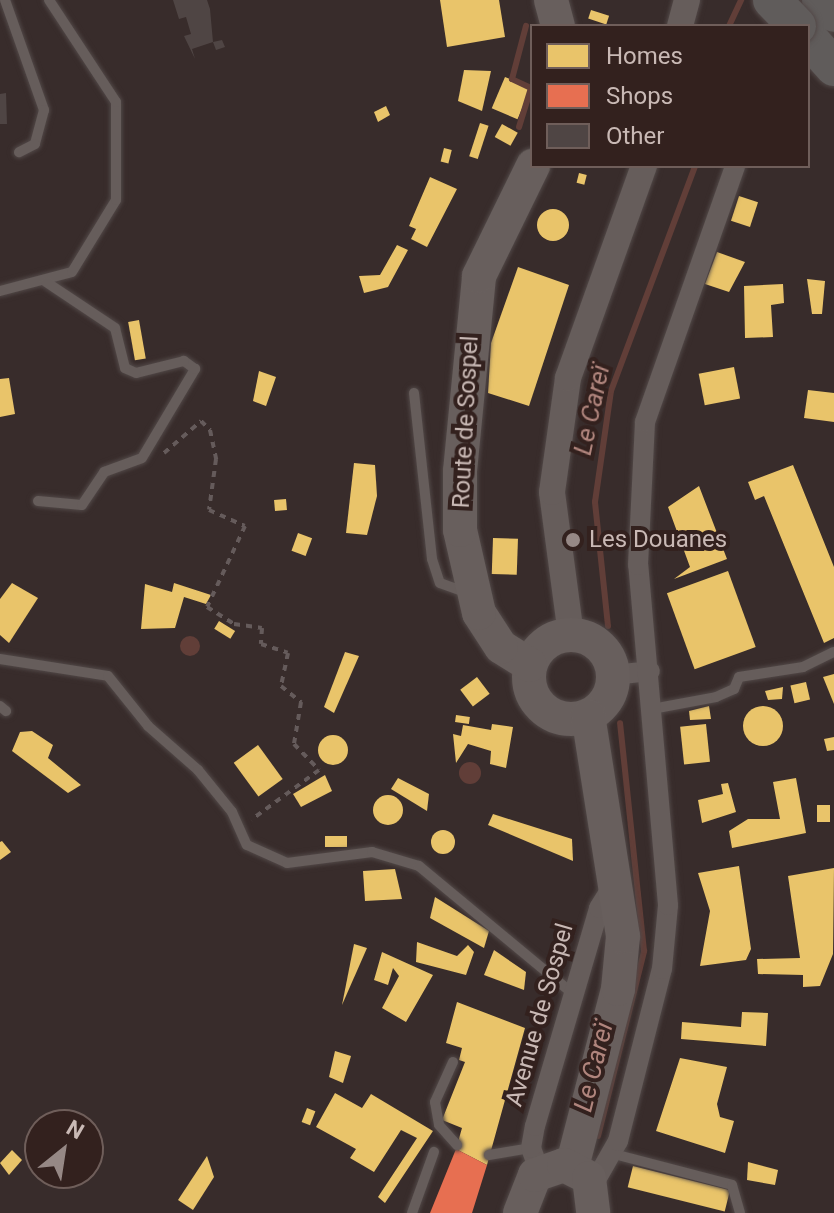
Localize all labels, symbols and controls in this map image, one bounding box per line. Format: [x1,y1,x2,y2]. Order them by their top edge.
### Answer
legend [530,24,810,168]
text: Homes [606,42,683,70]
text: Shops [606,82,673,110]
text: Other [606,122,664,150]
street label: Route de Sospel [447,335,485,509]
water label: Le Careï [567,362,617,458]
place label: Les Douanes [589,526,727,554]
marker: Les Douanes [564,531,582,549]
street label: Avenue de Sospel [500,920,580,1110]
water label: Le Careï [568,1019,620,1115]
north arrow [24,1109,104,1189]
text: N [62,1115,88,1144]

